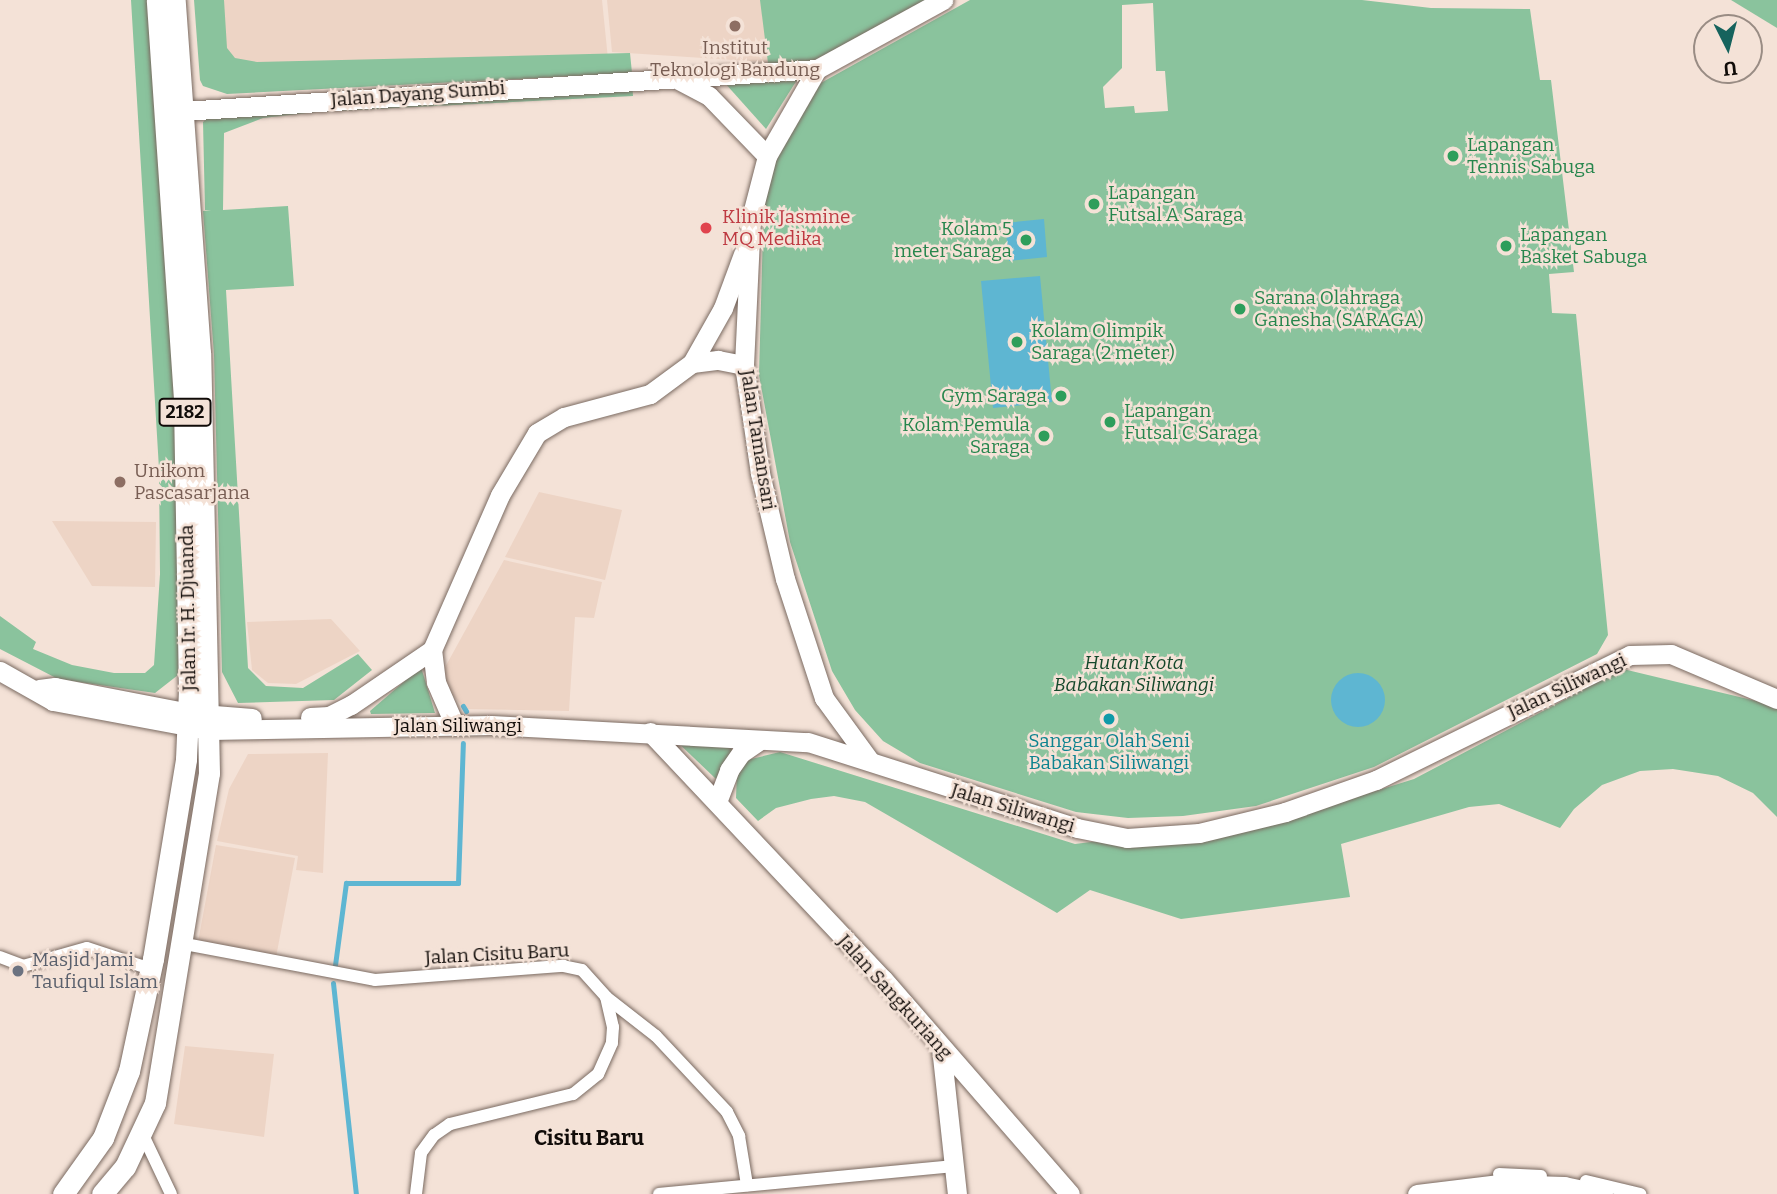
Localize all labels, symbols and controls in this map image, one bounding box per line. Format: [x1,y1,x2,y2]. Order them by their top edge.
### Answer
north arrow [1693,14,1763,84]
marker: Institut Teknologi Bandung [727,18,743,34]
place label: Institut Teknologi Bandung [650,37,820,81]
text: U [1722,56,1738,81]
street label: Jalan Dayang Sumbi [330,77,506,111]
place label: Lapangan Tennis Sabuga [1467,134,1595,178]
marker: Lapangan Tennis Sabuga [1445,148,1461,164]
place label: Lapangan Futsal A Saraga [1108,182,1243,226]
marker: Lapangan Futsal A Saraga [1086,196,1102,212]
place label: Klinik Jasmine MQ Medika [722,206,850,250]
marker: Klinik Jasmine MQ Medika [696,218,716,238]
place label: Kolam 5 meter Saraga [894,218,1012,262]
place label: Lapangan Basket Sabuga [1520,224,1647,268]
marker: Kolam 5 meter Saraga [1018,232,1034,248]
marker: Lapangan Basket Sabuga [1498,238,1514,254]
place label: Sarana Olahraga Ganesha (SARAGA) [1254,287,1423,331]
marker: Sarana Olahraga Ganesha (SARAGA) [1232,301,1248,317]
place label: Kolam Olimpik Saraga (2 meter) [1031,320,1175,364]
marker: Kolam Olimpik Saraga (2 meter) [1009,334,1025,350]
street label: Jalan Tamansari [736,368,780,512]
place label: Gym Saraga [941,385,1047,407]
marker: Gym Saraga [1053,388,1069,404]
road number: 2182 [157,398,213,426]
place label: Lapangan Futsal C Saraga [1124,400,1258,444]
place label: Kolam Pemula Saraga [902,414,1030,458]
marker: Lapangan Futsal C Saraga [1102,414,1118,430]
marker: Kolam Pemula Saraga [1036,428,1052,444]
place label: Unikom Pascasarjana [134,460,250,504]
marker: Unikom Pascasarjana [112,474,128,490]
street label: Jalan Ir. H. Djuanda [175,525,201,691]
street label: Jalan Siliwangi [1504,649,1630,723]
park label: Hutan Kota Babakan Siliwangi [1054,652,1214,696]
marker: Sanggar Olah Seni Babakan Siliwangi [1101,711,1117,727]
street label: Jalan Siliwangi [394,715,522,737]
place label: Sanggar Olah Seni Babakan Siliwangi [1028,730,1190,774]
street label: Jalan Siliwangi [948,778,1078,838]
street label: Jalan Sangkuriang [833,930,957,1064]
street label: Jalan Cisitu Baru [424,939,570,969]
place label: Masjid Jami Taufiqul Islam [32,949,158,993]
marker: Masjid Jami Taufiqul Islam [10,963,26,979]
district label: Cisitu Baru [534,1125,644,1151]

